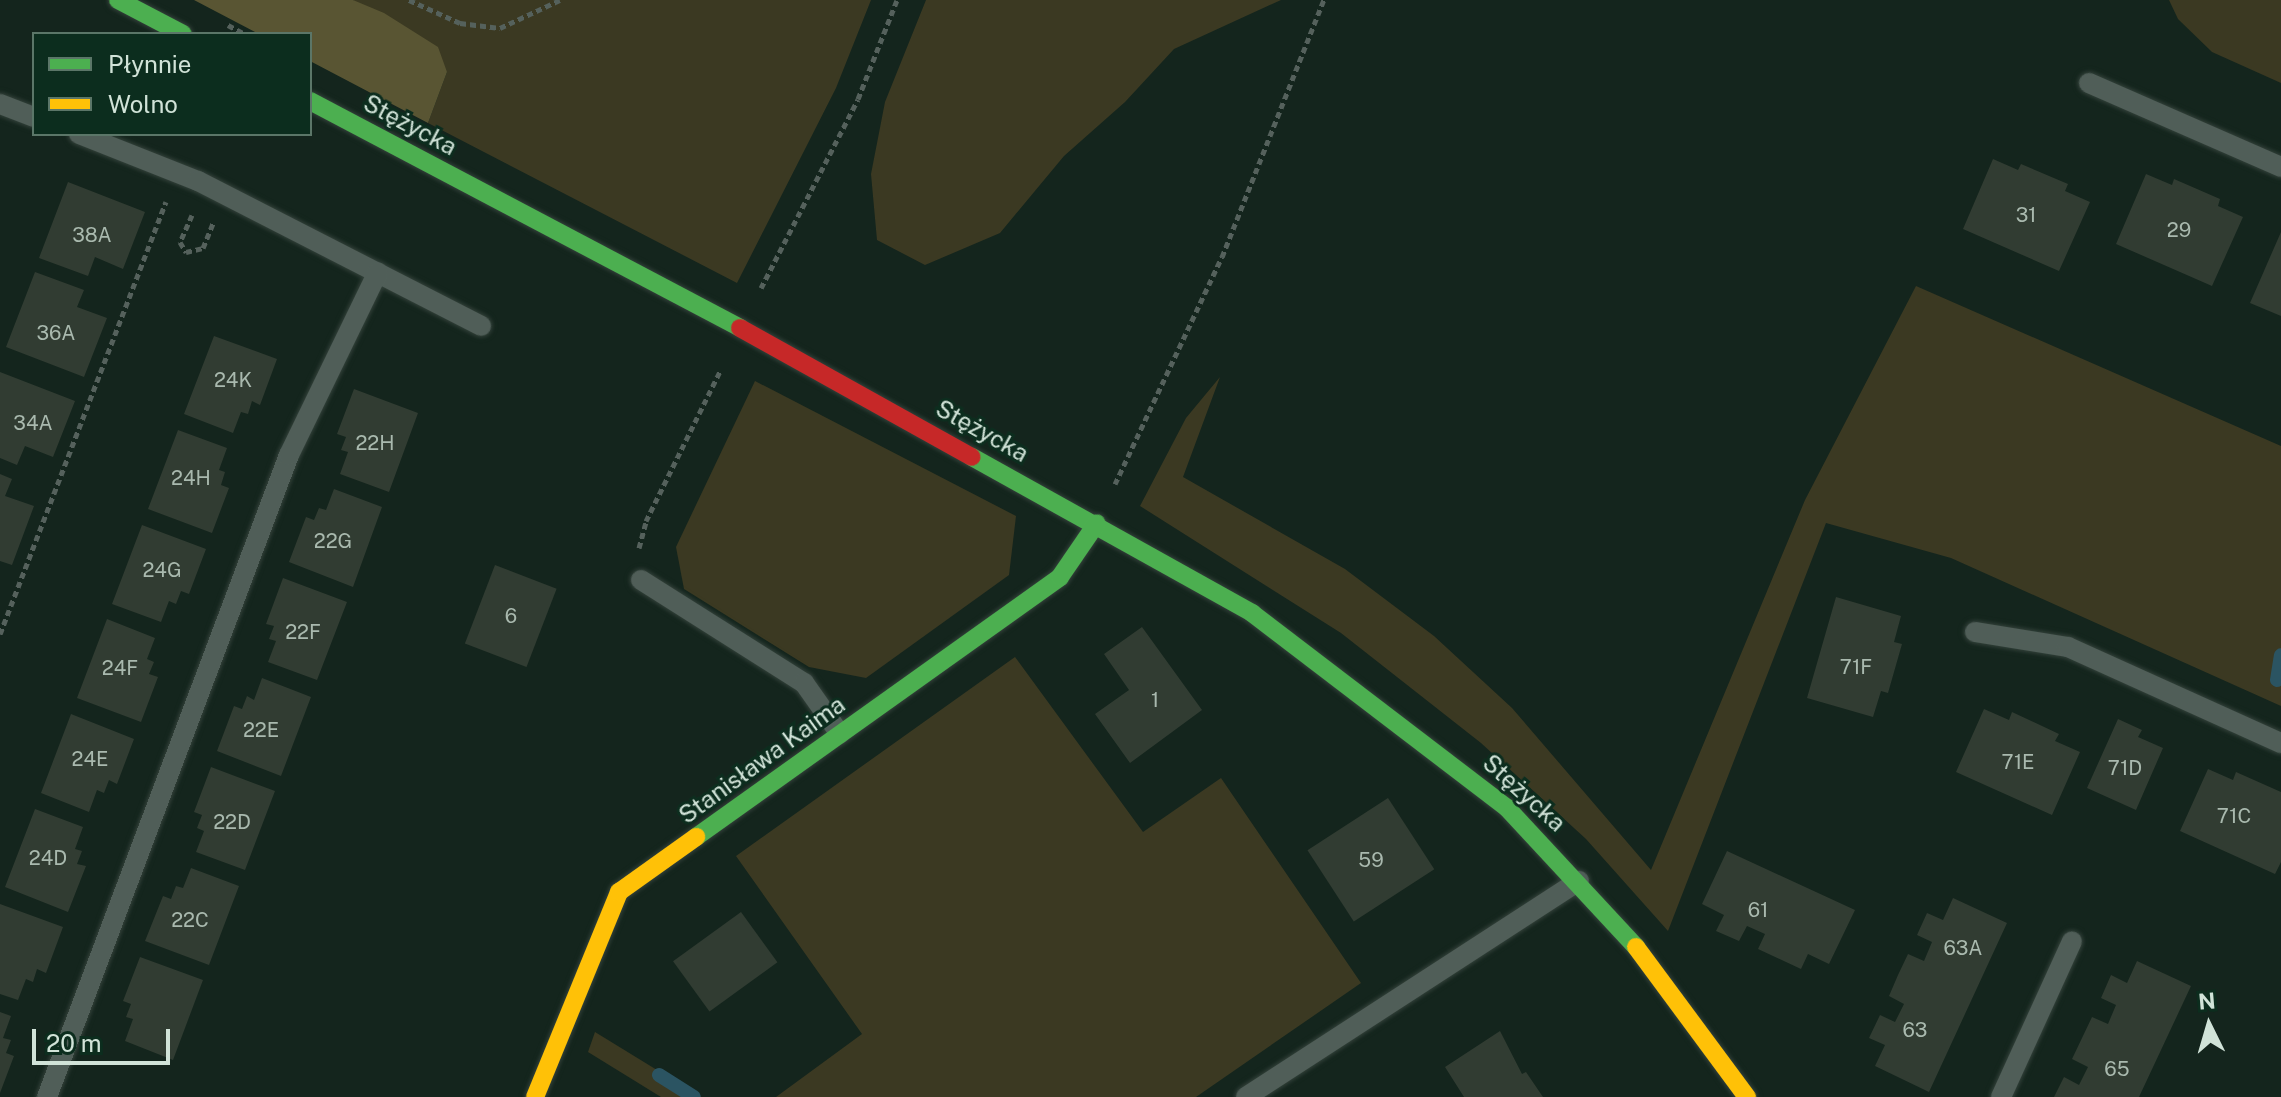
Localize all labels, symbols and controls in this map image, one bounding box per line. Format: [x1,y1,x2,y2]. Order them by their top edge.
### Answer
legend [32,32,312,136]
text: Płynnie [108,50,191,78]
street label: Stężycka [359,89,461,161]
text: Wolno [108,90,178,118]
house number: 31 [2016,203,2036,227]
house number: 29 [2167,218,2191,242]
house number: 38A [72,223,112,247]
house number: 36A [36,321,76,345]
house number: 24K [214,368,252,392]
street label: Stężycka [931,394,1033,468]
house number: 34A [13,411,53,435]
house number: 22H [355,431,395,455]
house number: 24H [171,466,211,490]
house number: 22G [314,529,352,553]
house number: 24G [142,558,182,582]
house number: 6 [505,604,517,628]
house number: 22F [285,620,321,644]
house number: 71F [1840,655,1872,679]
house number: 24F [102,656,138,680]
house number: 1 [1151,688,1159,712]
street label: Stanisława Kaima [673,690,851,830]
house number: 22E [243,718,279,742]
house number: 24E [72,747,108,771]
street label: Stężycka [1477,748,1571,838]
house number: 71E [2002,750,2034,774]
house number: 71D [2108,756,2142,780]
house number: 71C [2217,804,2251,828]
house number: 22D [213,810,251,834]
house number: 24D [29,846,67,870]
house number: 59 [1358,848,1384,872]
house number: 61 [1748,898,1768,922]
house number: 22C [171,908,209,932]
house number: 63A [1943,936,1983,960]
north arrow [2169,985,2249,1065]
text: N [2197,987,2217,1015]
scale bar [36,1013,174,1063]
house number: 63 [1903,1018,1927,1042]
text: 20 m [46,1029,102,1057]
house number: 65 [2104,1057,2130,1081]

